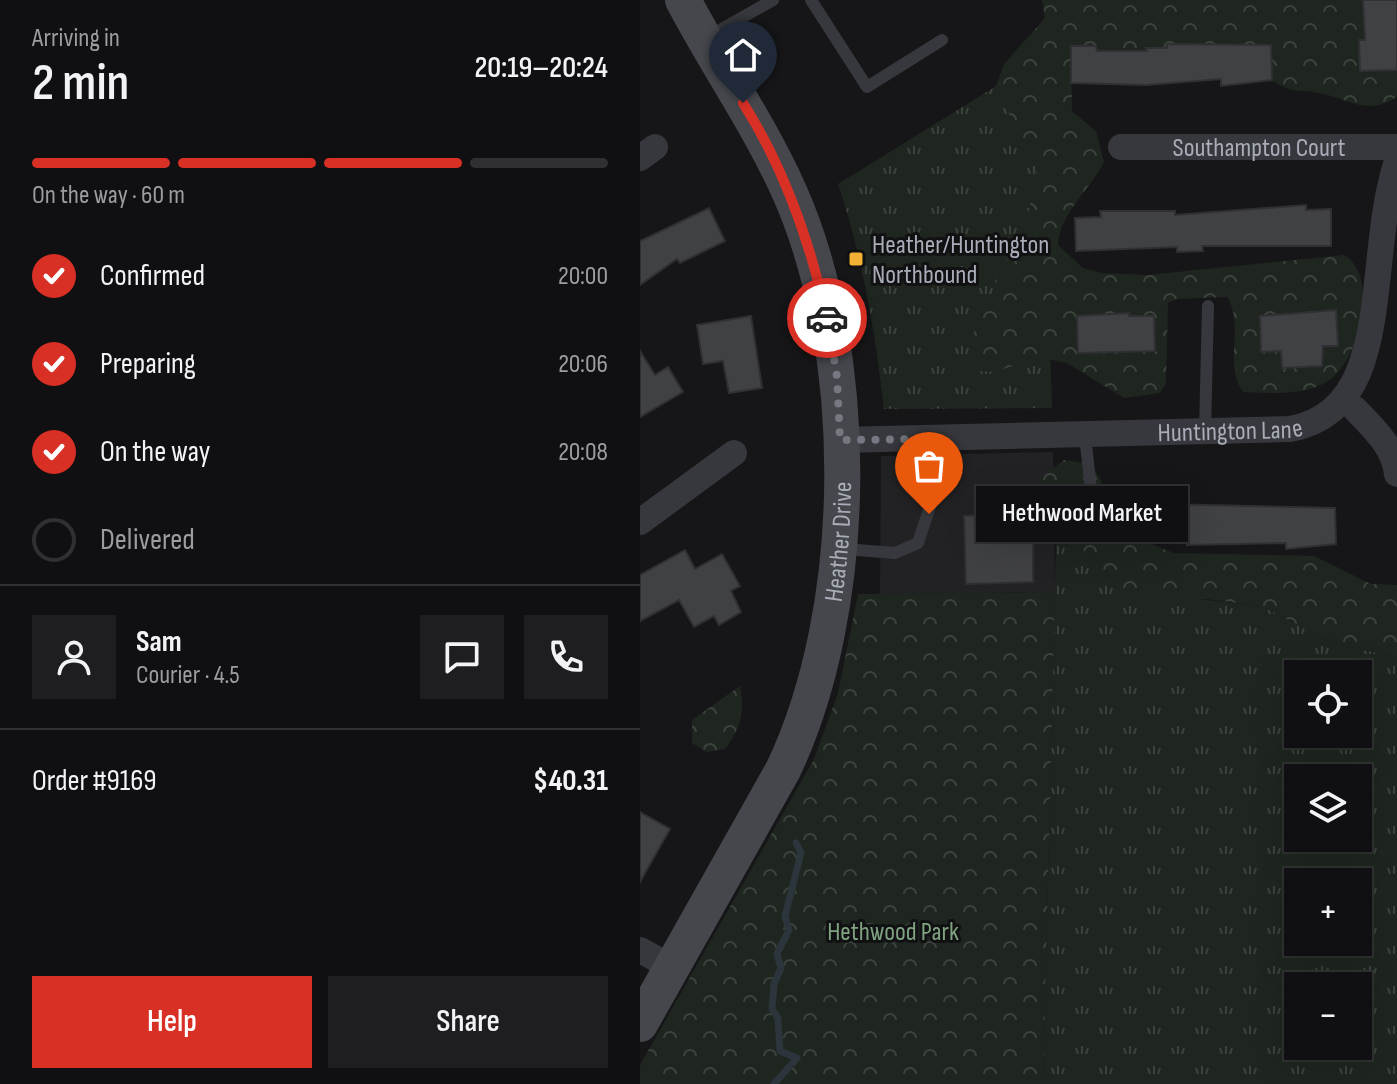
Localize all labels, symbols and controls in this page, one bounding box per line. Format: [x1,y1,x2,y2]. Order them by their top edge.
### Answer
pin [709,21,777,103]
text: Arriving in [32,23,120,54]
icon: home [721,33,765,77]
text: 20:19–20:24 [475,50,608,86]
text: 2 min [32,52,129,115]
street label: Southampton Court [1173,133,1346,164]
text: On the way · 60 m [32,180,185,211]
place label: Heather/Huntington Northbound [872,230,1049,291]
marker: Heather/Huntington Northbound [847,250,865,268]
icon: check [32,254,76,298]
text: Confirmed [100,258,205,294]
text: 20:00 [558,261,608,292]
courier [787,278,867,358]
icon: car [805,296,849,340]
icon: check [32,342,76,386]
text: Preparing [100,346,196,382]
text: 20:06 [558,349,608,380]
street label: Huntington Lane [1157,413,1306,449]
icon: check [32,430,76,474]
pin [895,432,963,514]
text: On the way [100,434,210,470]
text: 20:08 [558,437,608,468]
icon: bag [907,444,951,488]
street label: Heather Drive [819,481,859,604]
callout: Hethwood Market [977,486,1189,542]
text: Hethwood Market [1002,498,1162,529]
text: Delivered [100,522,195,558]
button: person [32,615,116,699]
button: chat [420,615,504,699]
button: phone [524,615,608,699]
text: Sam [136,624,182,660]
text: Courier · 4.5 [136,660,240,691]
map controls [1284,660,1372,1060]
button: locate [1284,660,1372,748]
text: Order #9169 [32,763,157,799]
text: $40.31 [533,763,608,799]
button: layers [1284,764,1372,852]
button: + [1284,868,1372,956]
park label: Hethwood Park [827,917,959,948]
button: − [1284,972,1372,1060]
button: Help [32,976,312,1068]
button: Share [328,976,608,1068]

